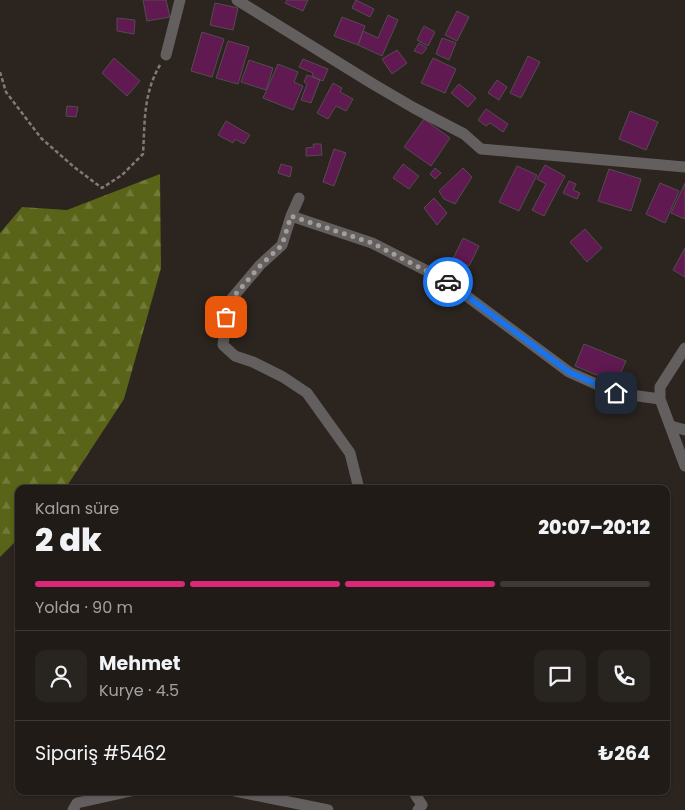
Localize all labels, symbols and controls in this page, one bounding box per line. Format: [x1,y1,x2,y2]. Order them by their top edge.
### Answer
courier [423,257,473,307]
icon: car [434,268,462,296]
pin [205,296,247,338]
icon: bag [212,303,240,331]
pin [595,372,637,414]
icon: home [602,379,630,407]
text: Kalan süre [35,497,119,520]
text: 20:07–20:12 [538,514,650,541]
text: 2 dk [35,517,102,562]
text: Yolda · 90 m [35,596,133,619]
button: person [35,650,87,702]
text: Mehmet [99,650,181,677]
button: chat [534,650,586,702]
button: phone [598,650,650,702]
text: Kurye · 4.5 [99,679,179,702]
text: Sipariş #5462 [35,740,166,767]
text: ₺264 [598,740,650,767]

